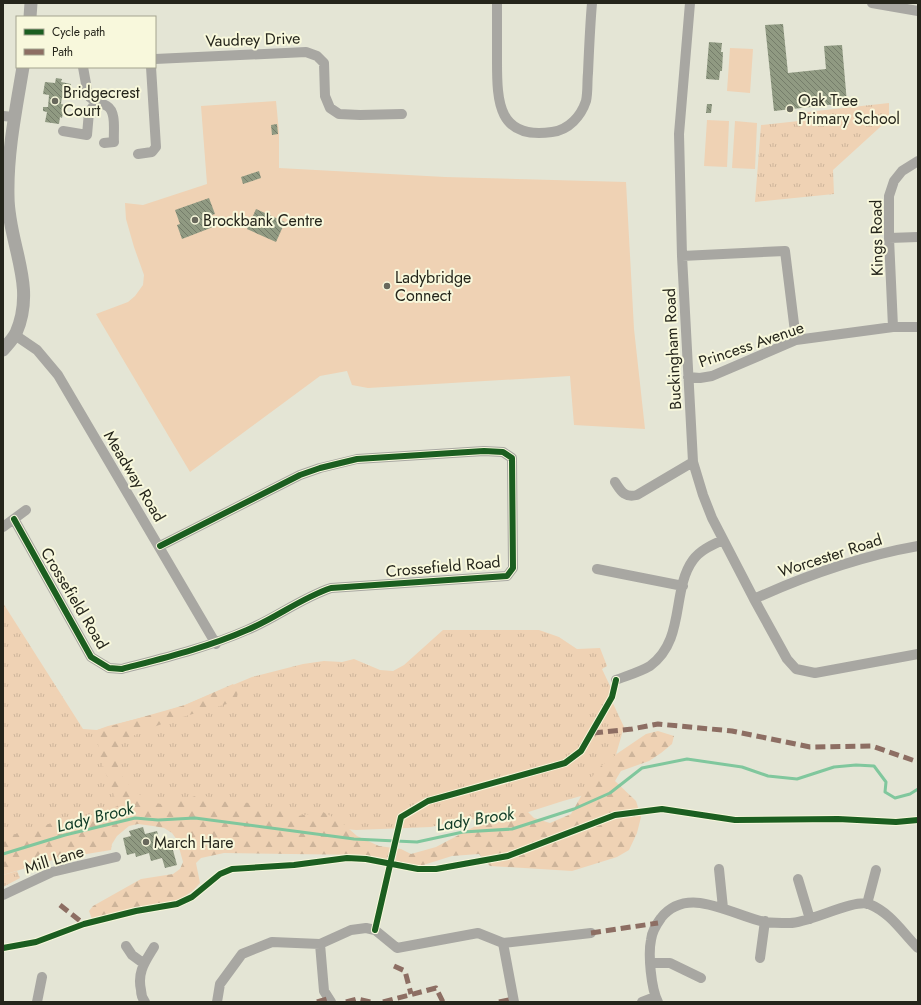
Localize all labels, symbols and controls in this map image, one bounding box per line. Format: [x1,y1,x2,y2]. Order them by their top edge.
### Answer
legend [16,16,156,68]
text: Cycle path [52,23,105,41]
street label: Vaudrey Drive [205,26,301,53]
text: Path [52,43,73,61]
place label: Bridgecrest Court [63,81,140,122]
place label: Oak Tree Primary School [798,89,900,130]
marker: Bridgecrest Court [50,96,60,106]
marker: Oak Tree Primary School [785,104,795,114]
street label: Kings Road [864,200,889,276]
place label: Brockbank Centre [203,209,323,232]
marker: Brockbank Centre [190,215,200,225]
place label: Ladybridge Connect [395,266,471,307]
marker: Ladybridge Connect [382,281,392,291]
street label: Buckingham Road [658,288,687,410]
street label: Princess Avenue [695,316,807,373]
street label: Meadway Road [98,426,171,526]
street label: Worcester Road [775,528,885,583]
street label: Crossefield Road [35,543,114,654]
street label: Crossefield Road [385,550,501,583]
water label: Lady Brook [54,796,137,838]
water label: Lady Brook [434,801,516,837]
place label: March Hare [154,831,233,854]
marker: March Hare [141,837,151,847]
street label: Mill Lane [22,840,87,879]

